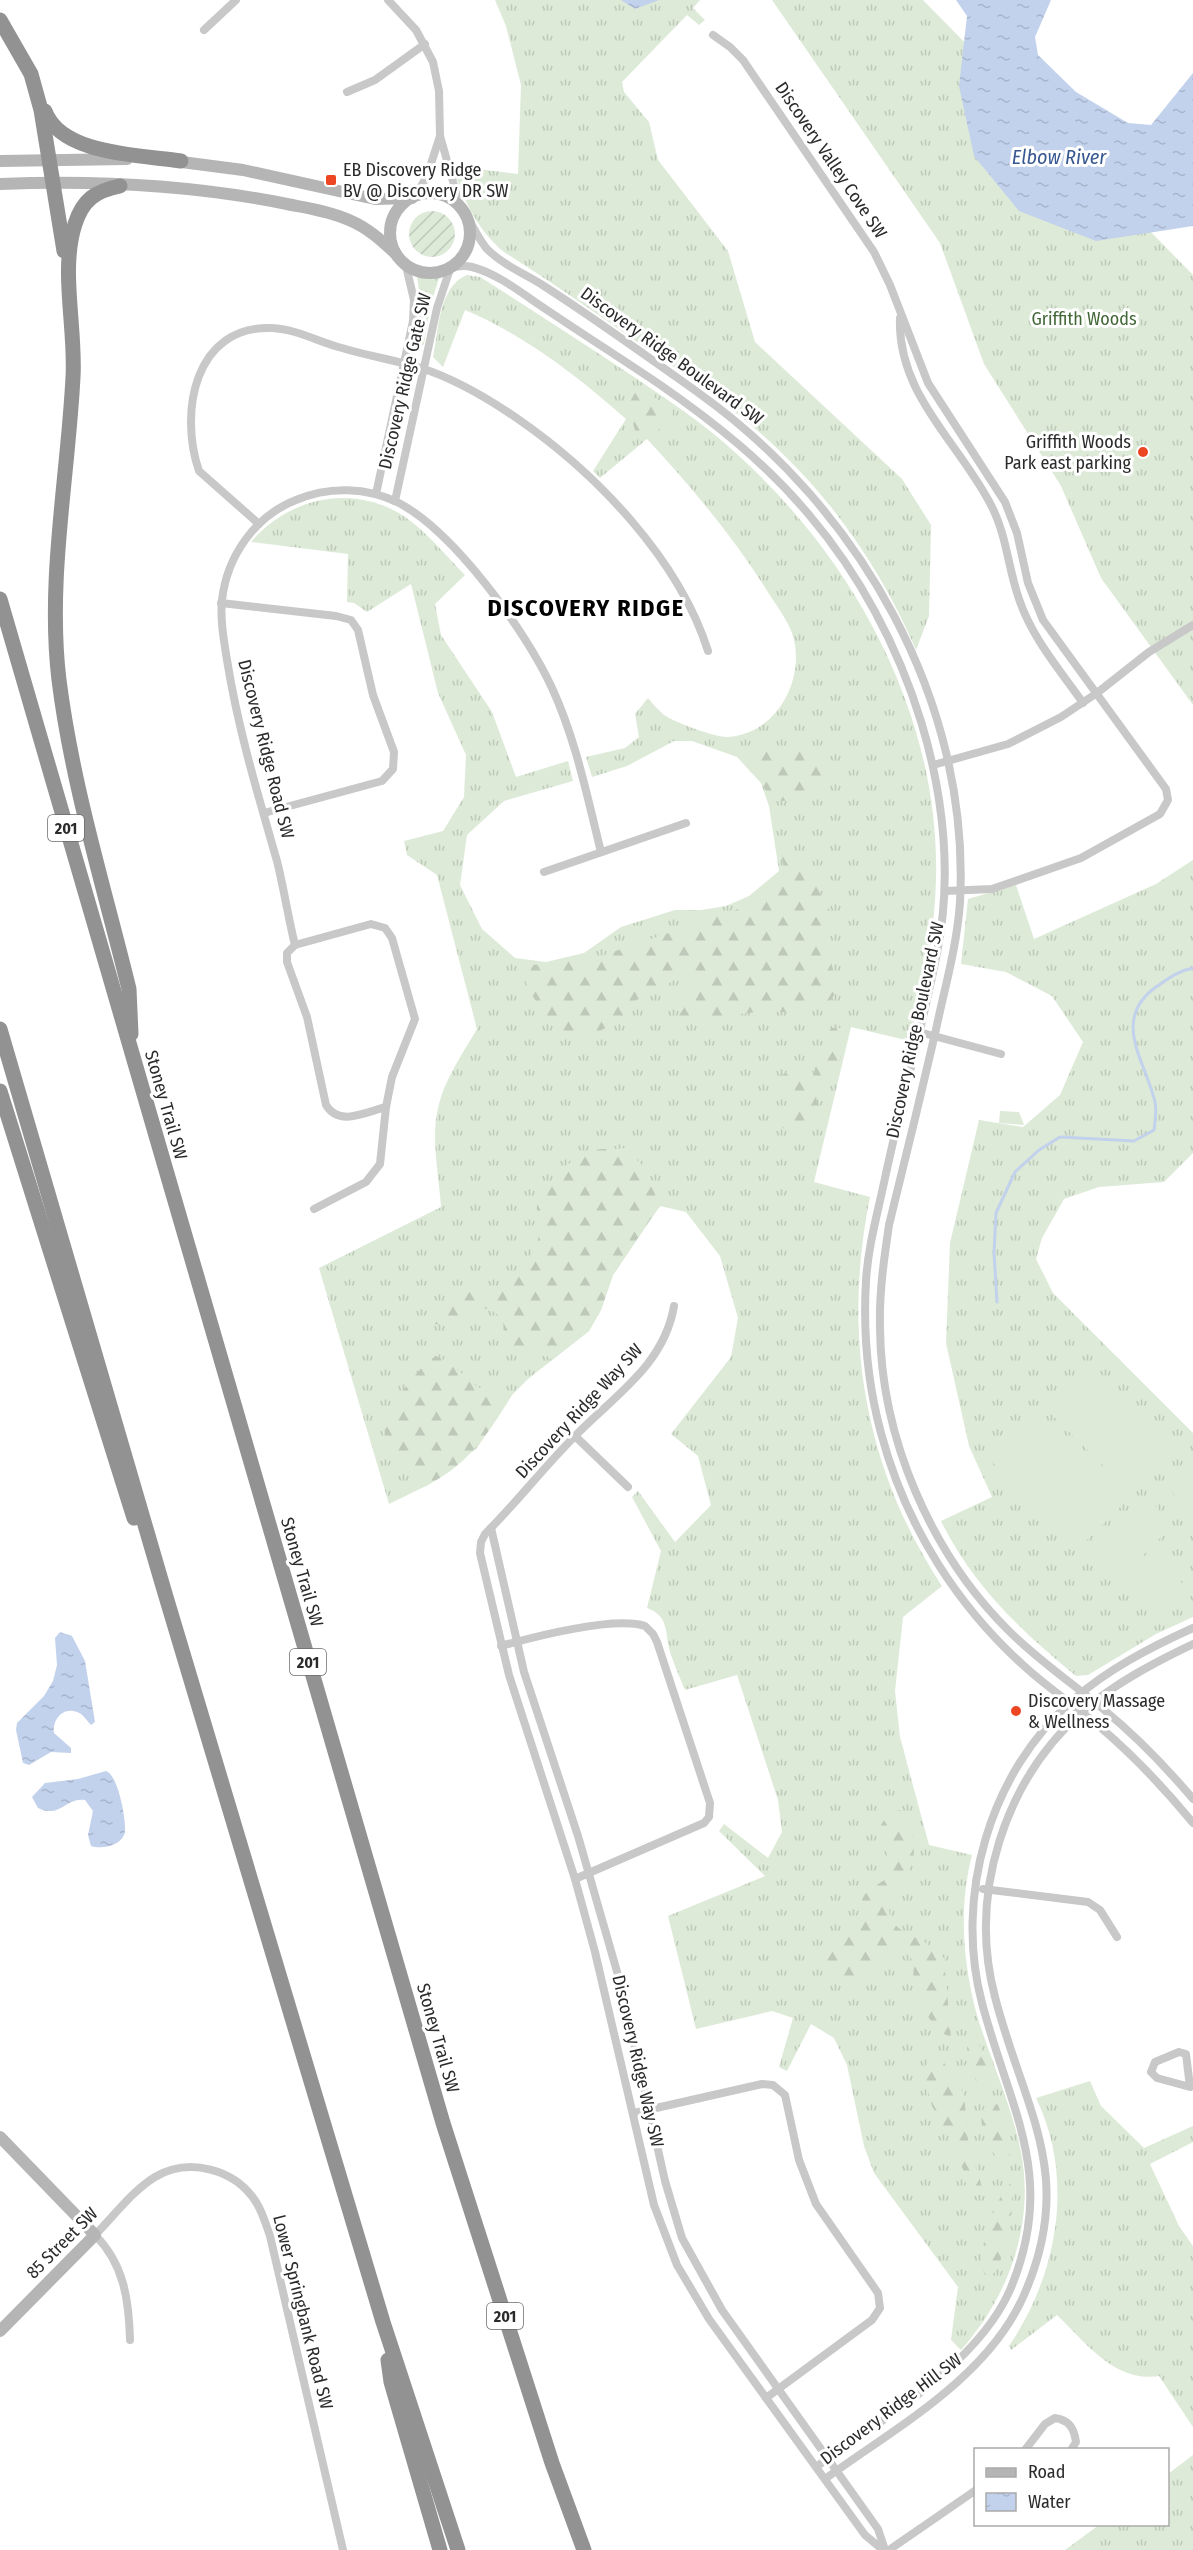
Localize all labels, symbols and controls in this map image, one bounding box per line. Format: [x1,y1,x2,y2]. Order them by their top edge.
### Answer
street label: Discovery Valley Cove SW [770,78,892,243]
water label: Elbow River [1012,145,1107,169]
place label: EB Discovery Ridge BV @ Discovery DR SW [343,159,509,202]
marker: EB Discovery Ridge BV @ Discovery DR SW [324,173,338,187]
street label: Discovery Ridge Boulevard SW [576,282,768,430]
street label: Discovery Ridge Gate SW [374,290,436,471]
park label: Griffith Woods [1031,308,1137,330]
place label: Griffith Woods Park east parking [1004,431,1132,474]
marker: Griffith Woods Park east parking [1136,445,1150,459]
district label: DISCOVERY RIDGE [487,594,685,622]
street label: Discovery Ridge Road SW [233,657,299,841]
road number: 201 [48,815,84,841]
street label: Discovery Ridge Boulevard SW [881,919,949,1140]
street label: Stoney Trail SW [140,1048,192,1163]
street label: Discovery Ridge Way SW [511,1339,647,1483]
street label: Stoney Trail SW [276,1515,328,1630]
road number: 201 [290,1649,326,1675]
place label: Discovery Massage & Wellness [1028,1690,1165,1733]
marker: Discovery Massage & Wellness [1009,1704,1023,1718]
street label: Discovery Ridge Way SW [607,1973,669,2150]
street label: Stoney Trail SW [412,1981,464,2096]
street label: 85 Street SW [22,2202,103,2283]
street label: Lower Springbank Road SW [268,2212,338,2412]
road number: 201 [487,2303,523,2329]
street label: Discovery Ridge Hill SW [816,2348,967,2469]
legend [974,2448,1169,2526]
text: Road [1028,2461,1065,2483]
text: Water [1028,2491,1071,2513]

